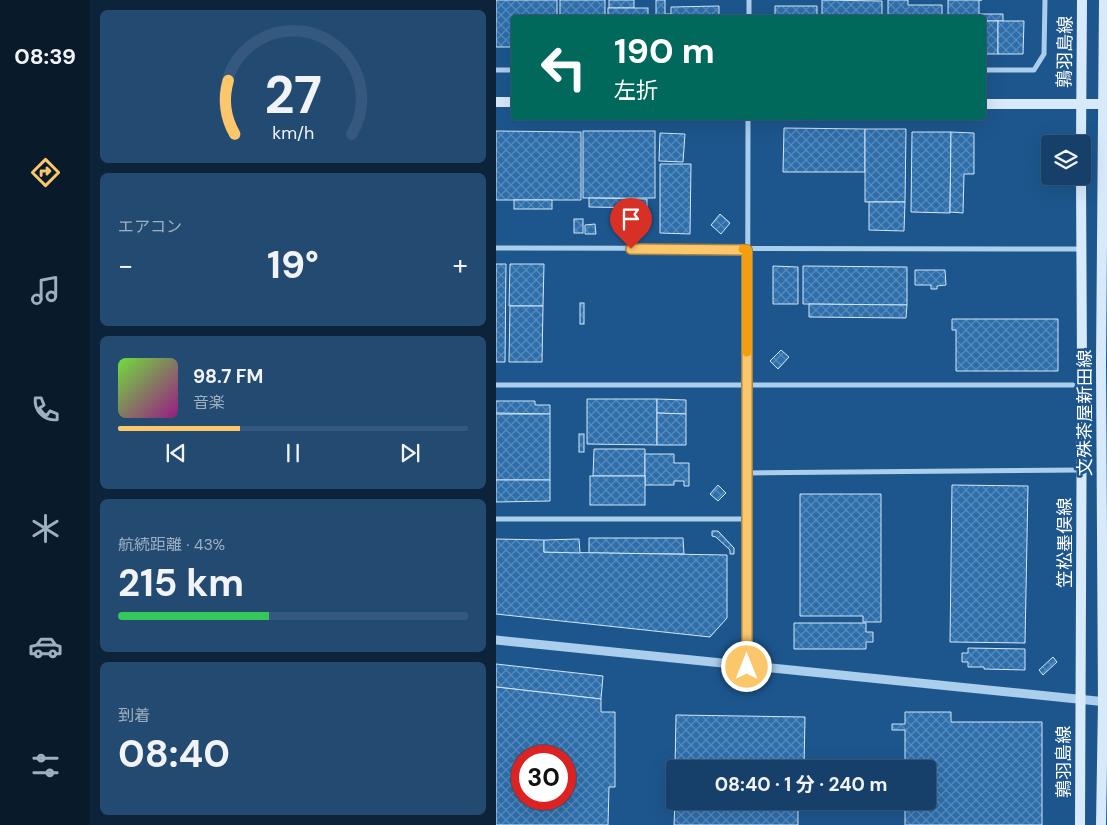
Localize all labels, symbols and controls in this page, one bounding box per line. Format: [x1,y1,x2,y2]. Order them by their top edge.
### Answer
street label: 鶉羽島線 [1052,16,1078,88]
text: 190 m [614,28,715,74]
icon: left [531,35,596,100]
text: 08:39 [14,42,76,71]
text: 27 [264,61,322,129]
text: 左折 [614,76,658,105]
text: km/h [272,121,314,145]
map controls [1041,135,1091,185]
button: layers [1041,135,1091,185]
icon: directions [28,155,63,190]
pin [610,198,652,249]
icon: arrive [617,205,645,233]
text: エアコン [118,216,182,237]
text: 19° [267,240,319,290]
text: − [118,247,133,284]
text: + [453,247,468,284]
icon: music [28,273,63,308]
street label: 文殊茶屋新田線 [1073,350,1097,476]
text: 98.7 FM [193,364,263,389]
icon: phone [28,392,63,427]
text: 音楽 [193,392,225,413]
icon: previous [162,439,190,467]
icon: pause [279,439,307,467]
icon: next [396,439,424,467]
street label: 笠松墨俣線 [1053,498,1077,588]
icon: climate [28,511,63,546]
text: 航続距離 · 43% [118,534,225,555]
text: 215 km [118,558,244,608]
icon: car [28,629,63,664]
position arrow [720,640,772,692]
text: 到着 [118,705,150,726]
street label: 鶉羽島線 [1052,726,1076,798]
text: 08:40 [118,729,230,779]
speed limit sign: 30 [511,745,576,810]
icon: filters [28,748,63,783]
text: 08:40 · 1 分 · 240 m [715,772,887,797]

